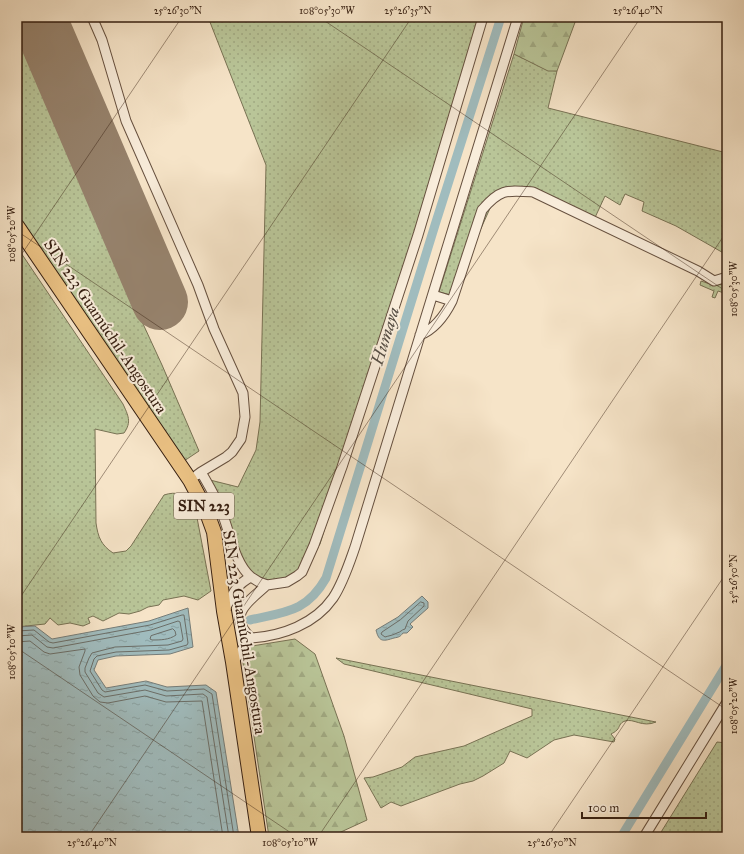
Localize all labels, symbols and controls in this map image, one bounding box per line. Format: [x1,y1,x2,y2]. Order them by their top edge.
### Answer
text: 25°26'30"N [154,5,203,17]
text: 108°05'30"W [299,5,355,17]
text: 25°26'35"N [384,5,432,17]
text: 25°26'40"N [613,5,664,17]
text: 108°05'20"W [6,205,18,262]
street label: SIN 223 Guamúchil-Angostura [39,235,171,418]
text: 108°05'30"W [728,261,740,317]
water label: Humaya [366,305,404,369]
road number: SIN 223 [174,493,234,519]
street label: SIN 223 Guamúchil-Angostura [218,529,270,736]
text: 25°26'50"N [728,554,740,604]
text: 108°05'10"W [6,624,18,680]
text: 108°05'20"W [728,677,740,734]
scale bar [582,794,706,820]
text: 100 m [588,801,619,815]
text: 25°26'40"N [67,837,118,849]
text: 108°05'10"W [262,837,318,849]
text: 25°26'50"N [527,837,577,849]

